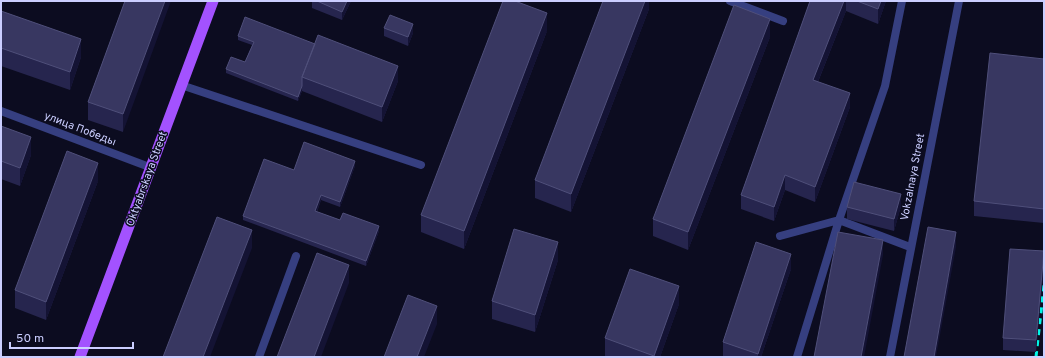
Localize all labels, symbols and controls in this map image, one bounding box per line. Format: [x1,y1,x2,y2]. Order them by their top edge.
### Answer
street label: улица Победы [42,109,118,149]
street label: Oktyabrskaya Street [123,130,171,228]
street label: Vokzalnaya Street [898,132,928,222]
scale bar [10,324,133,350]
text: 50 m [16,331,44,347]

